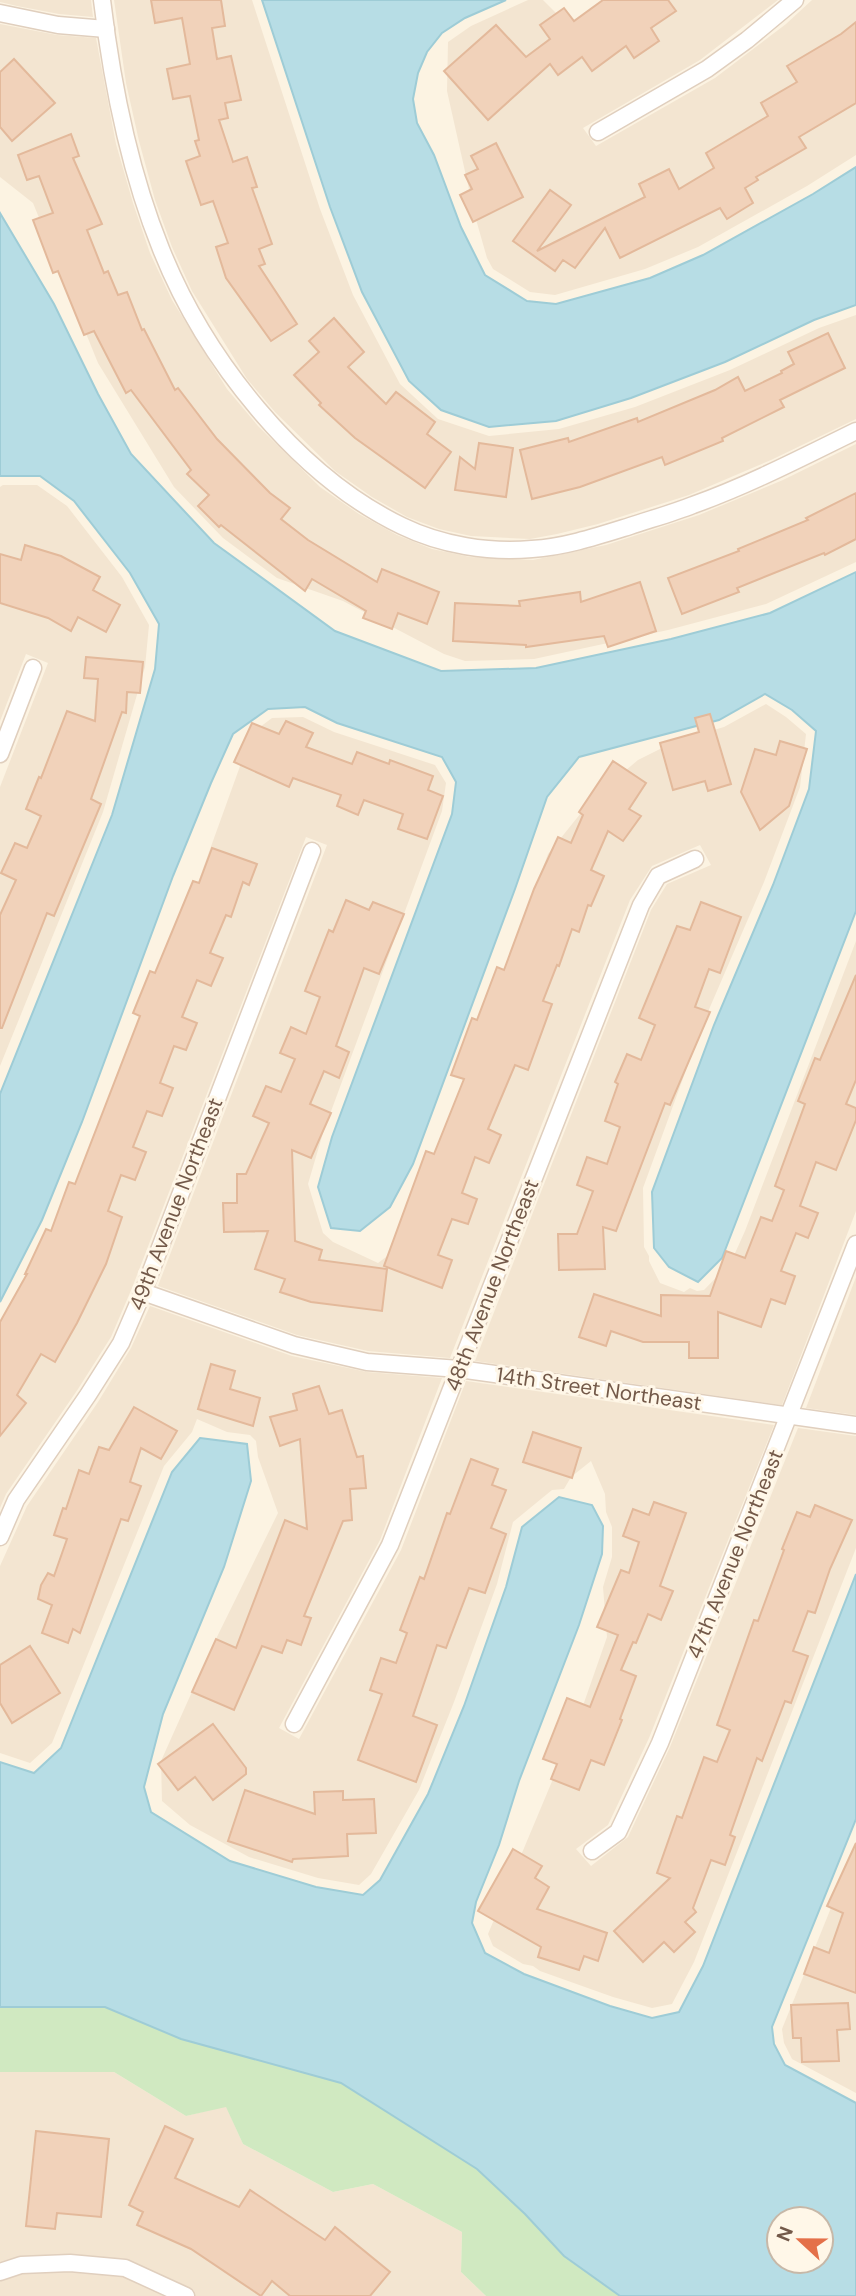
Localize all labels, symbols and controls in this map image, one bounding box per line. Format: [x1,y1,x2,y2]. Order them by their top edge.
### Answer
street label: 49th Avenue Northeast [123,1094,229,1314]
street label: 48th Avenue Northeast [439,1175,545,1395]
street label: 14th Street Northeast [495,1361,703,1417]
street label: 47th Avenue Northeast [680,1445,790,1663]
north arrow [765,2205,835,2275]
text: N [771,2223,799,2245]

